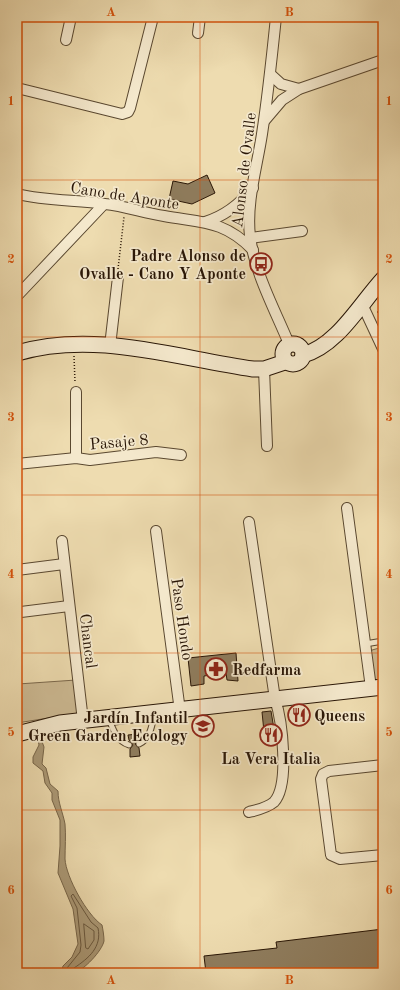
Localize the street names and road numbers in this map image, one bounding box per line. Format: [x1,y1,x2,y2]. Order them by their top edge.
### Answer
street label: Alonso de Ovalle [230,112,260,229]
street label: Cano de Aponte [69,180,180,213]
street label: Pasaje 8 [89,432,149,454]
street label: Paso Hondo [167,577,195,662]
street label: Chancal [76,613,98,670]

